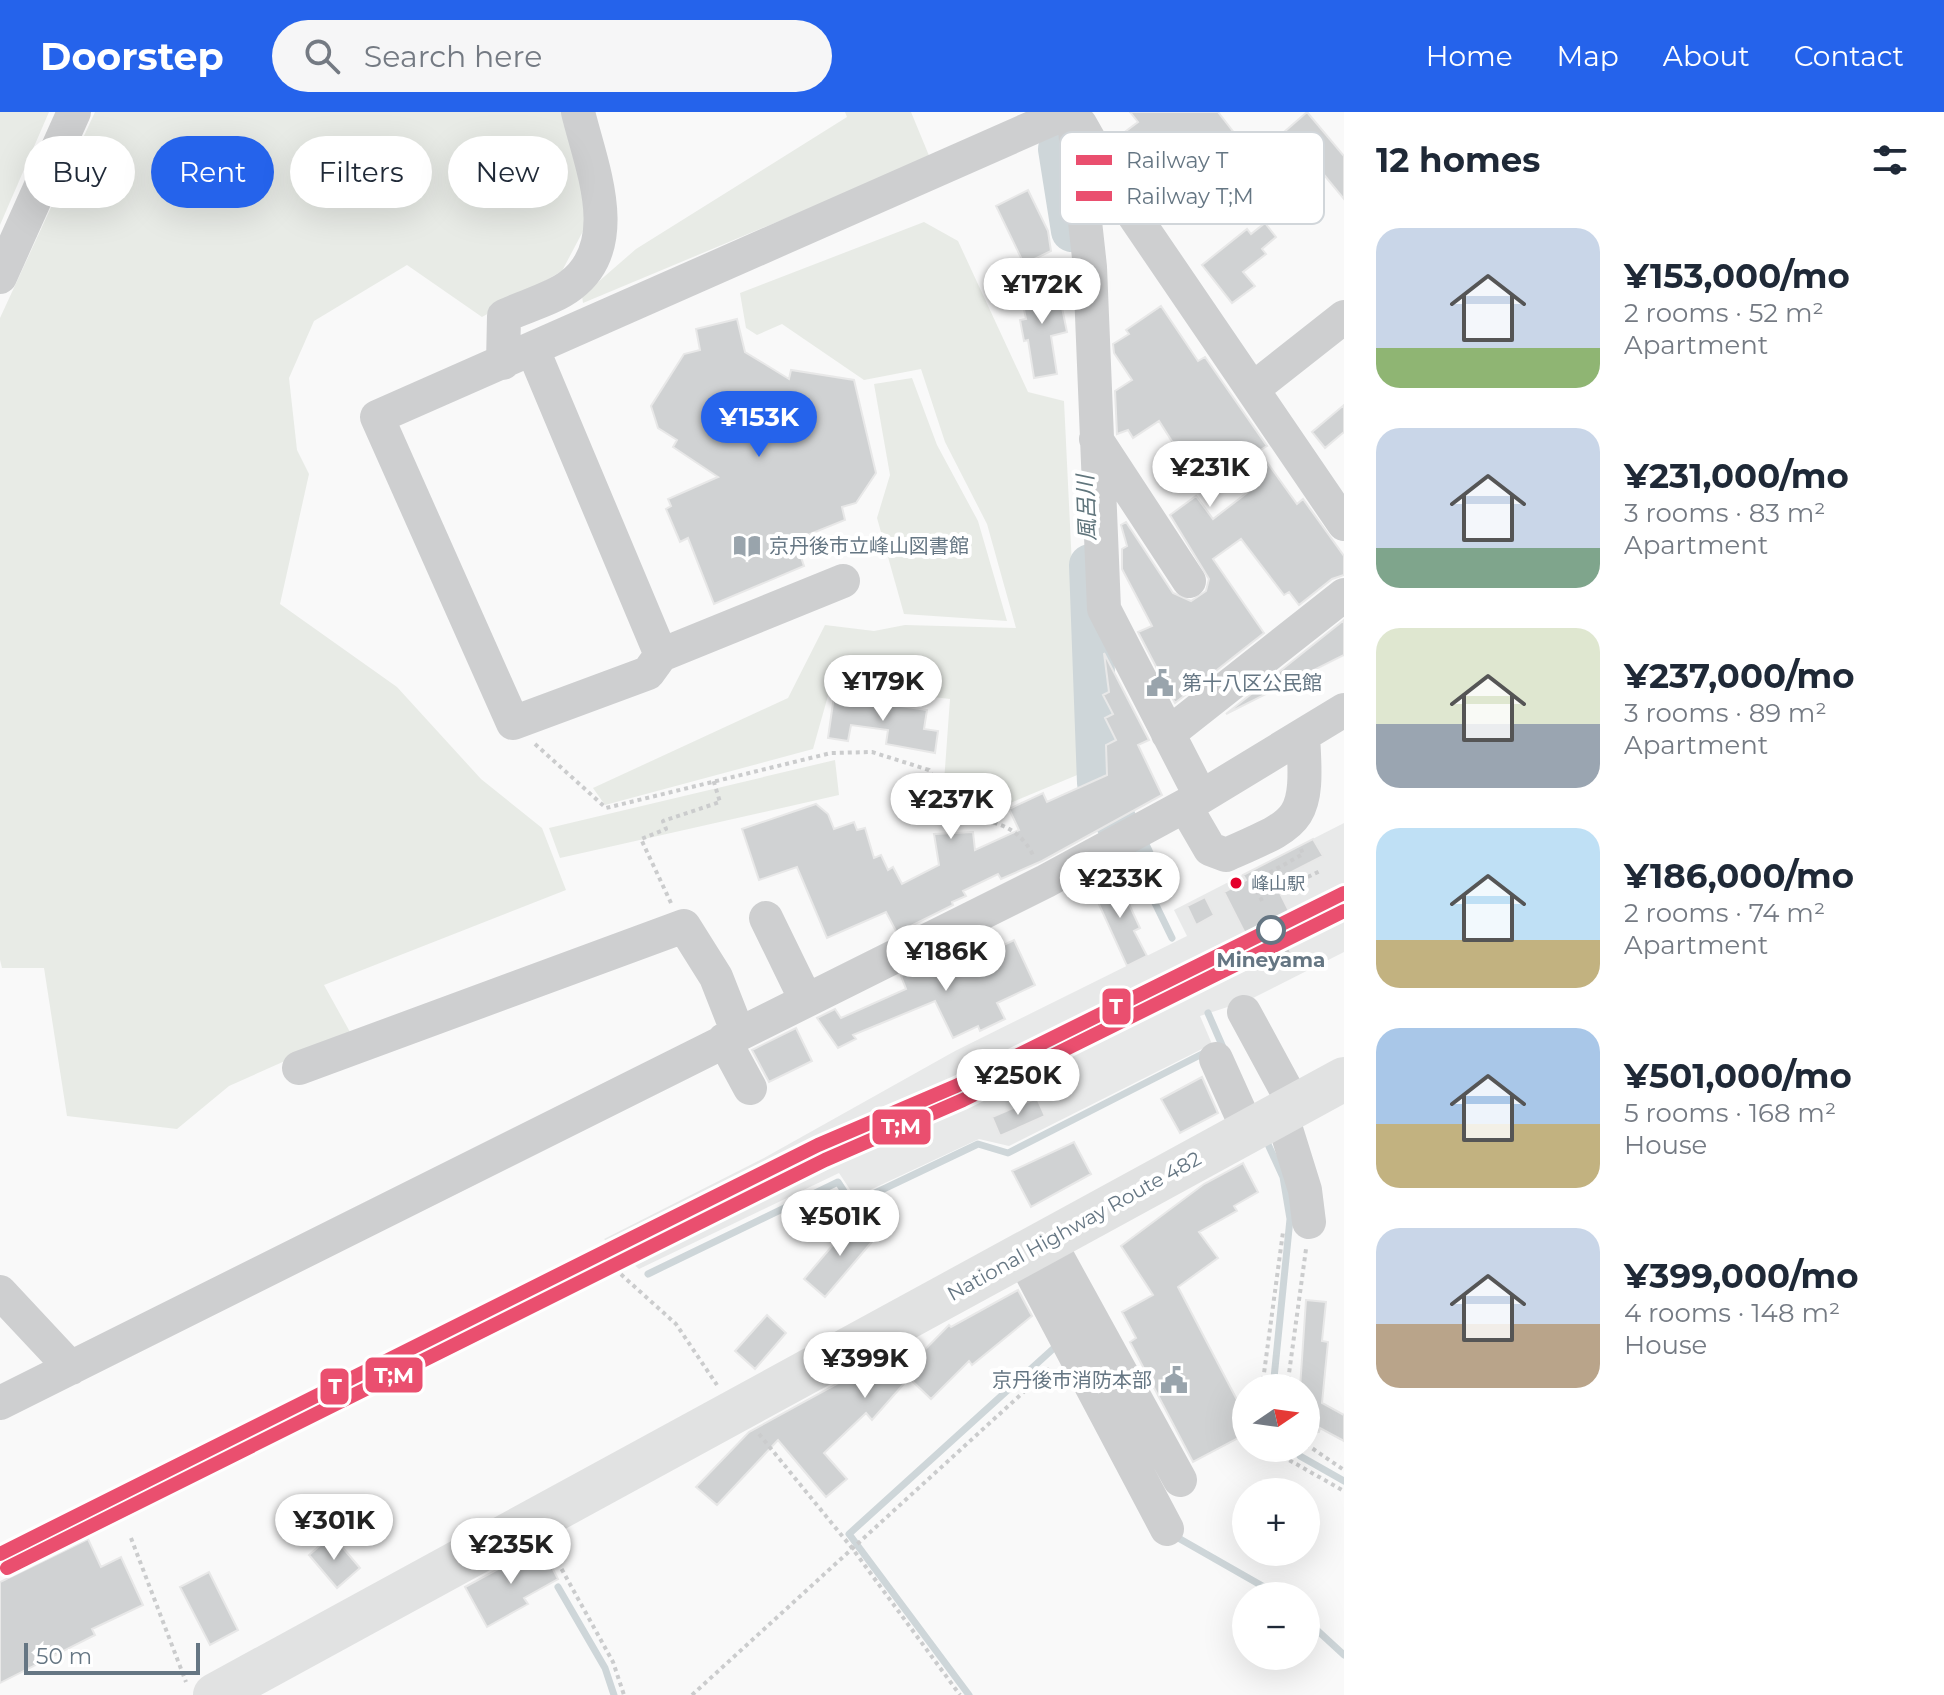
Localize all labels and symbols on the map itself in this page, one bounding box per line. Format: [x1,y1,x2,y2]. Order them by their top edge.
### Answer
legend [1060,132,1324,224]
text: Railway T [1126,147,1229,174]
text: Railway T;M [1126,183,1254,210]
pin: ¥172K [986,258,1098,326]
pin: ¥153K [703,391,815,459]
pin: ¥231K [1154,441,1266,509]
water label: 風呂川 [1072,473,1101,541]
library icon: 京丹後市立峰山図書館 [732,531,762,561]
place label: 京丹後市立峰山図書館 [769,534,969,558]
pin: ¥179K [827,655,939,723]
public building icon: 第十八区公民館 [1145,668,1175,698]
place label: 第十八区公民館 [1182,671,1322,695]
pin: ¥237K [895,773,1007,841]
pin: ¥233K [1064,852,1176,920]
place label: 峰山駅 [1251,873,1305,895]
marker: 峰山駅 [1228,875,1244,891]
marker: Mineyama [1257,916,1285,944]
pin: ¥186K [890,925,1002,993]
place label: Mineyama [1217,948,1325,972]
line badge: T [1101,987,1132,1026]
text: T [1109,993,1123,1020]
pin: ¥250K [962,1049,1074,1117]
line badge: T;M [871,1108,932,1146]
text: T;M [881,1113,921,1140]
street label: National Highway Route 482 [943,1146,1205,1306]
pin: ¥501K [784,1190,896,1258]
pin: ¥399K [809,1332,921,1400]
line badge: T;M [364,1356,424,1394]
text: T;M [374,1362,414,1389]
public building icon: 京丹後市消防本部 [1159,1365,1189,1395]
line badge: T [319,1367,350,1406]
place label: 京丹後市消防本部 [992,1368,1152,1392]
text: T [328,1373,342,1400]
north arrow [1232,1374,1320,1462]
pin: ¥301K [278,1494,390,1562]
pin: ¥235K [455,1518,567,1586]
scale bar [24,1639,200,1675]

